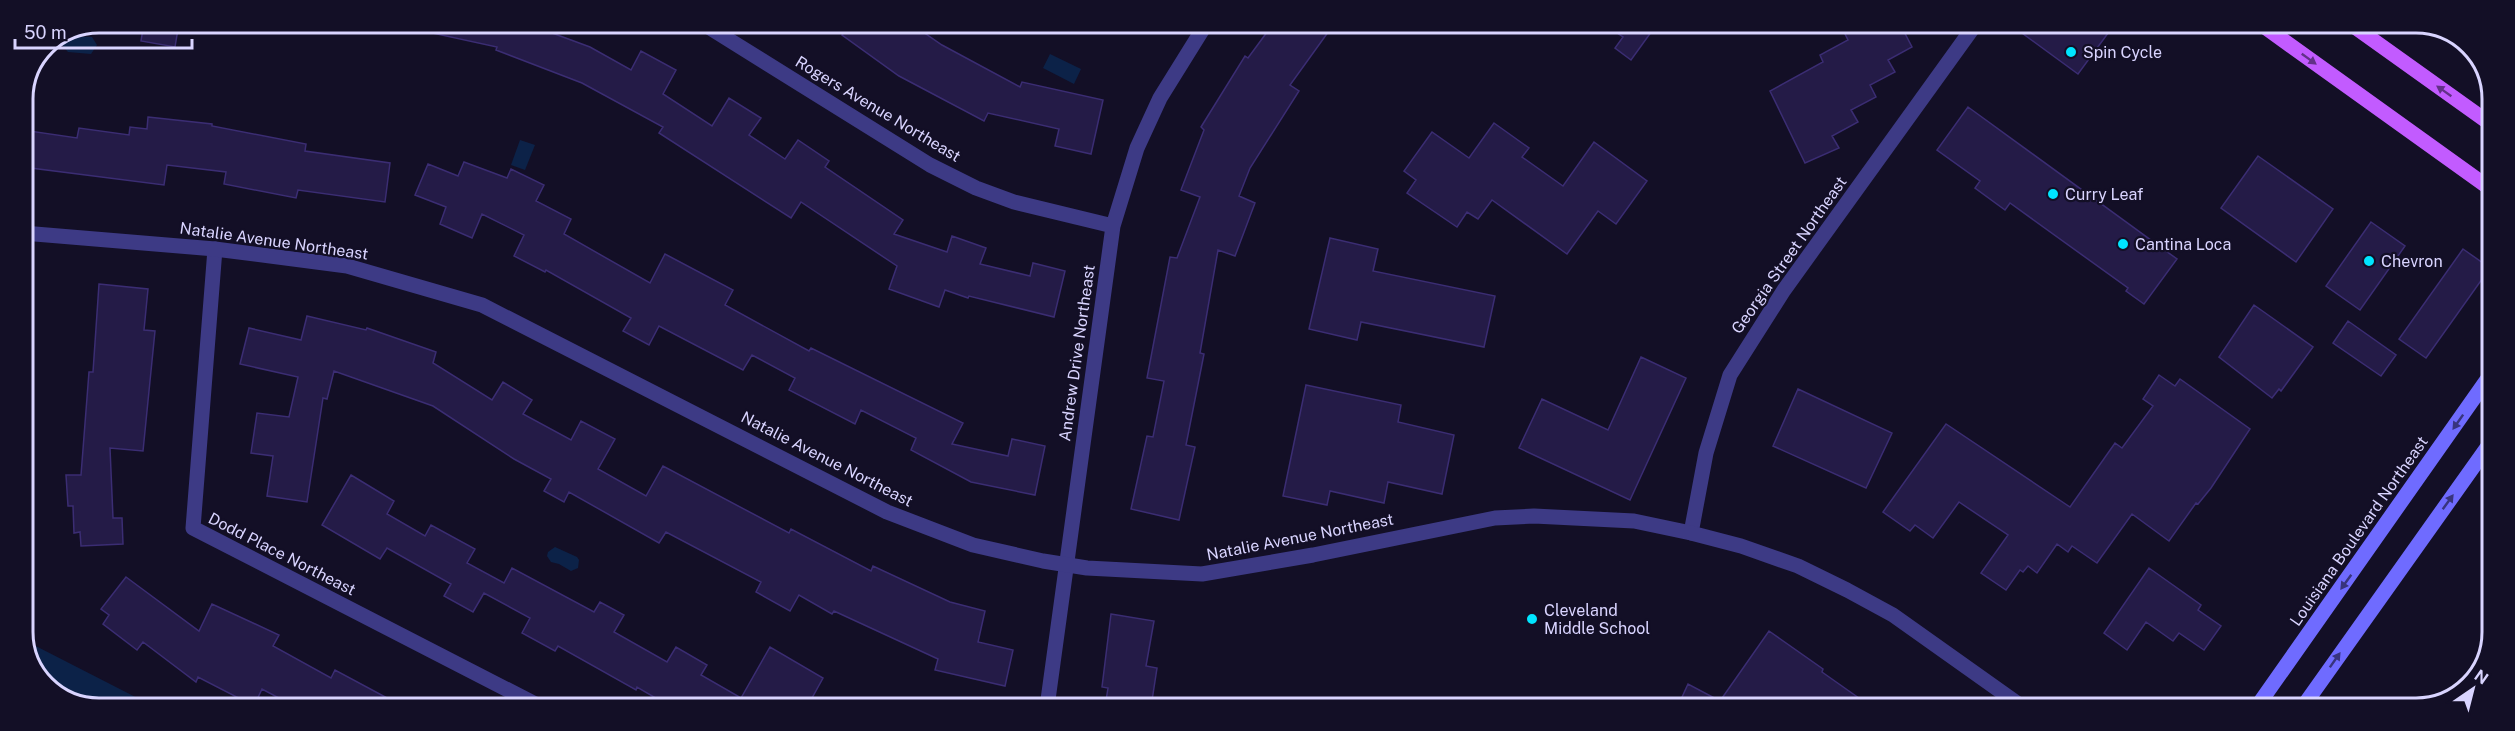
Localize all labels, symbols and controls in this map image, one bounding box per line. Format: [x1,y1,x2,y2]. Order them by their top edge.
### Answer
scale bar [15,12,192,50]
text: 50 m [24,22,67,43]
place label: Spin Cycle [2083,43,2162,62]
marker: Spin Cycle [2064,45,2078,59]
street label: Rogers Avenue Northeast [792,52,964,166]
one-way arrow [2301,53,2317,65]
one-way arrow [2437,85,2453,97]
street label: Georgia Street Northeast [1727,173,1851,337]
place label: Curry Leaf [2065,185,2143,204]
marker: Curry Leaf [2046,187,2060,201]
street label: Natalie Avenue Northeast [179,218,369,264]
place label: Cantina Loca [2135,235,2231,254]
marker: Cantina Loca [2116,237,2130,251]
place label: Chevron [2381,252,2443,271]
marker: Chevron [2362,254,2376,268]
street label: Andrew Drive Northeast [1055,264,1099,442]
street label: Natalie Avenue Northeast [738,407,916,511]
one-way arrow [2452,414,2464,430]
street label: Louisiana Boulevard Northeast [2286,432,2432,630]
one-way arrow [2442,494,2454,510]
street label: Dodd Place Northeast [205,509,359,599]
street label: Natalie Avenue Northeast [1205,510,1395,564]
one-way arrow [2340,574,2352,590]
place label: Cleveland Middle School [1544,601,1650,638]
marker: Cleveland Middle School [1525,612,1539,626]
one-way arrow [2329,653,2341,669]
north arrow [2443,659,2503,719]
text: N [2471,666,2492,688]

